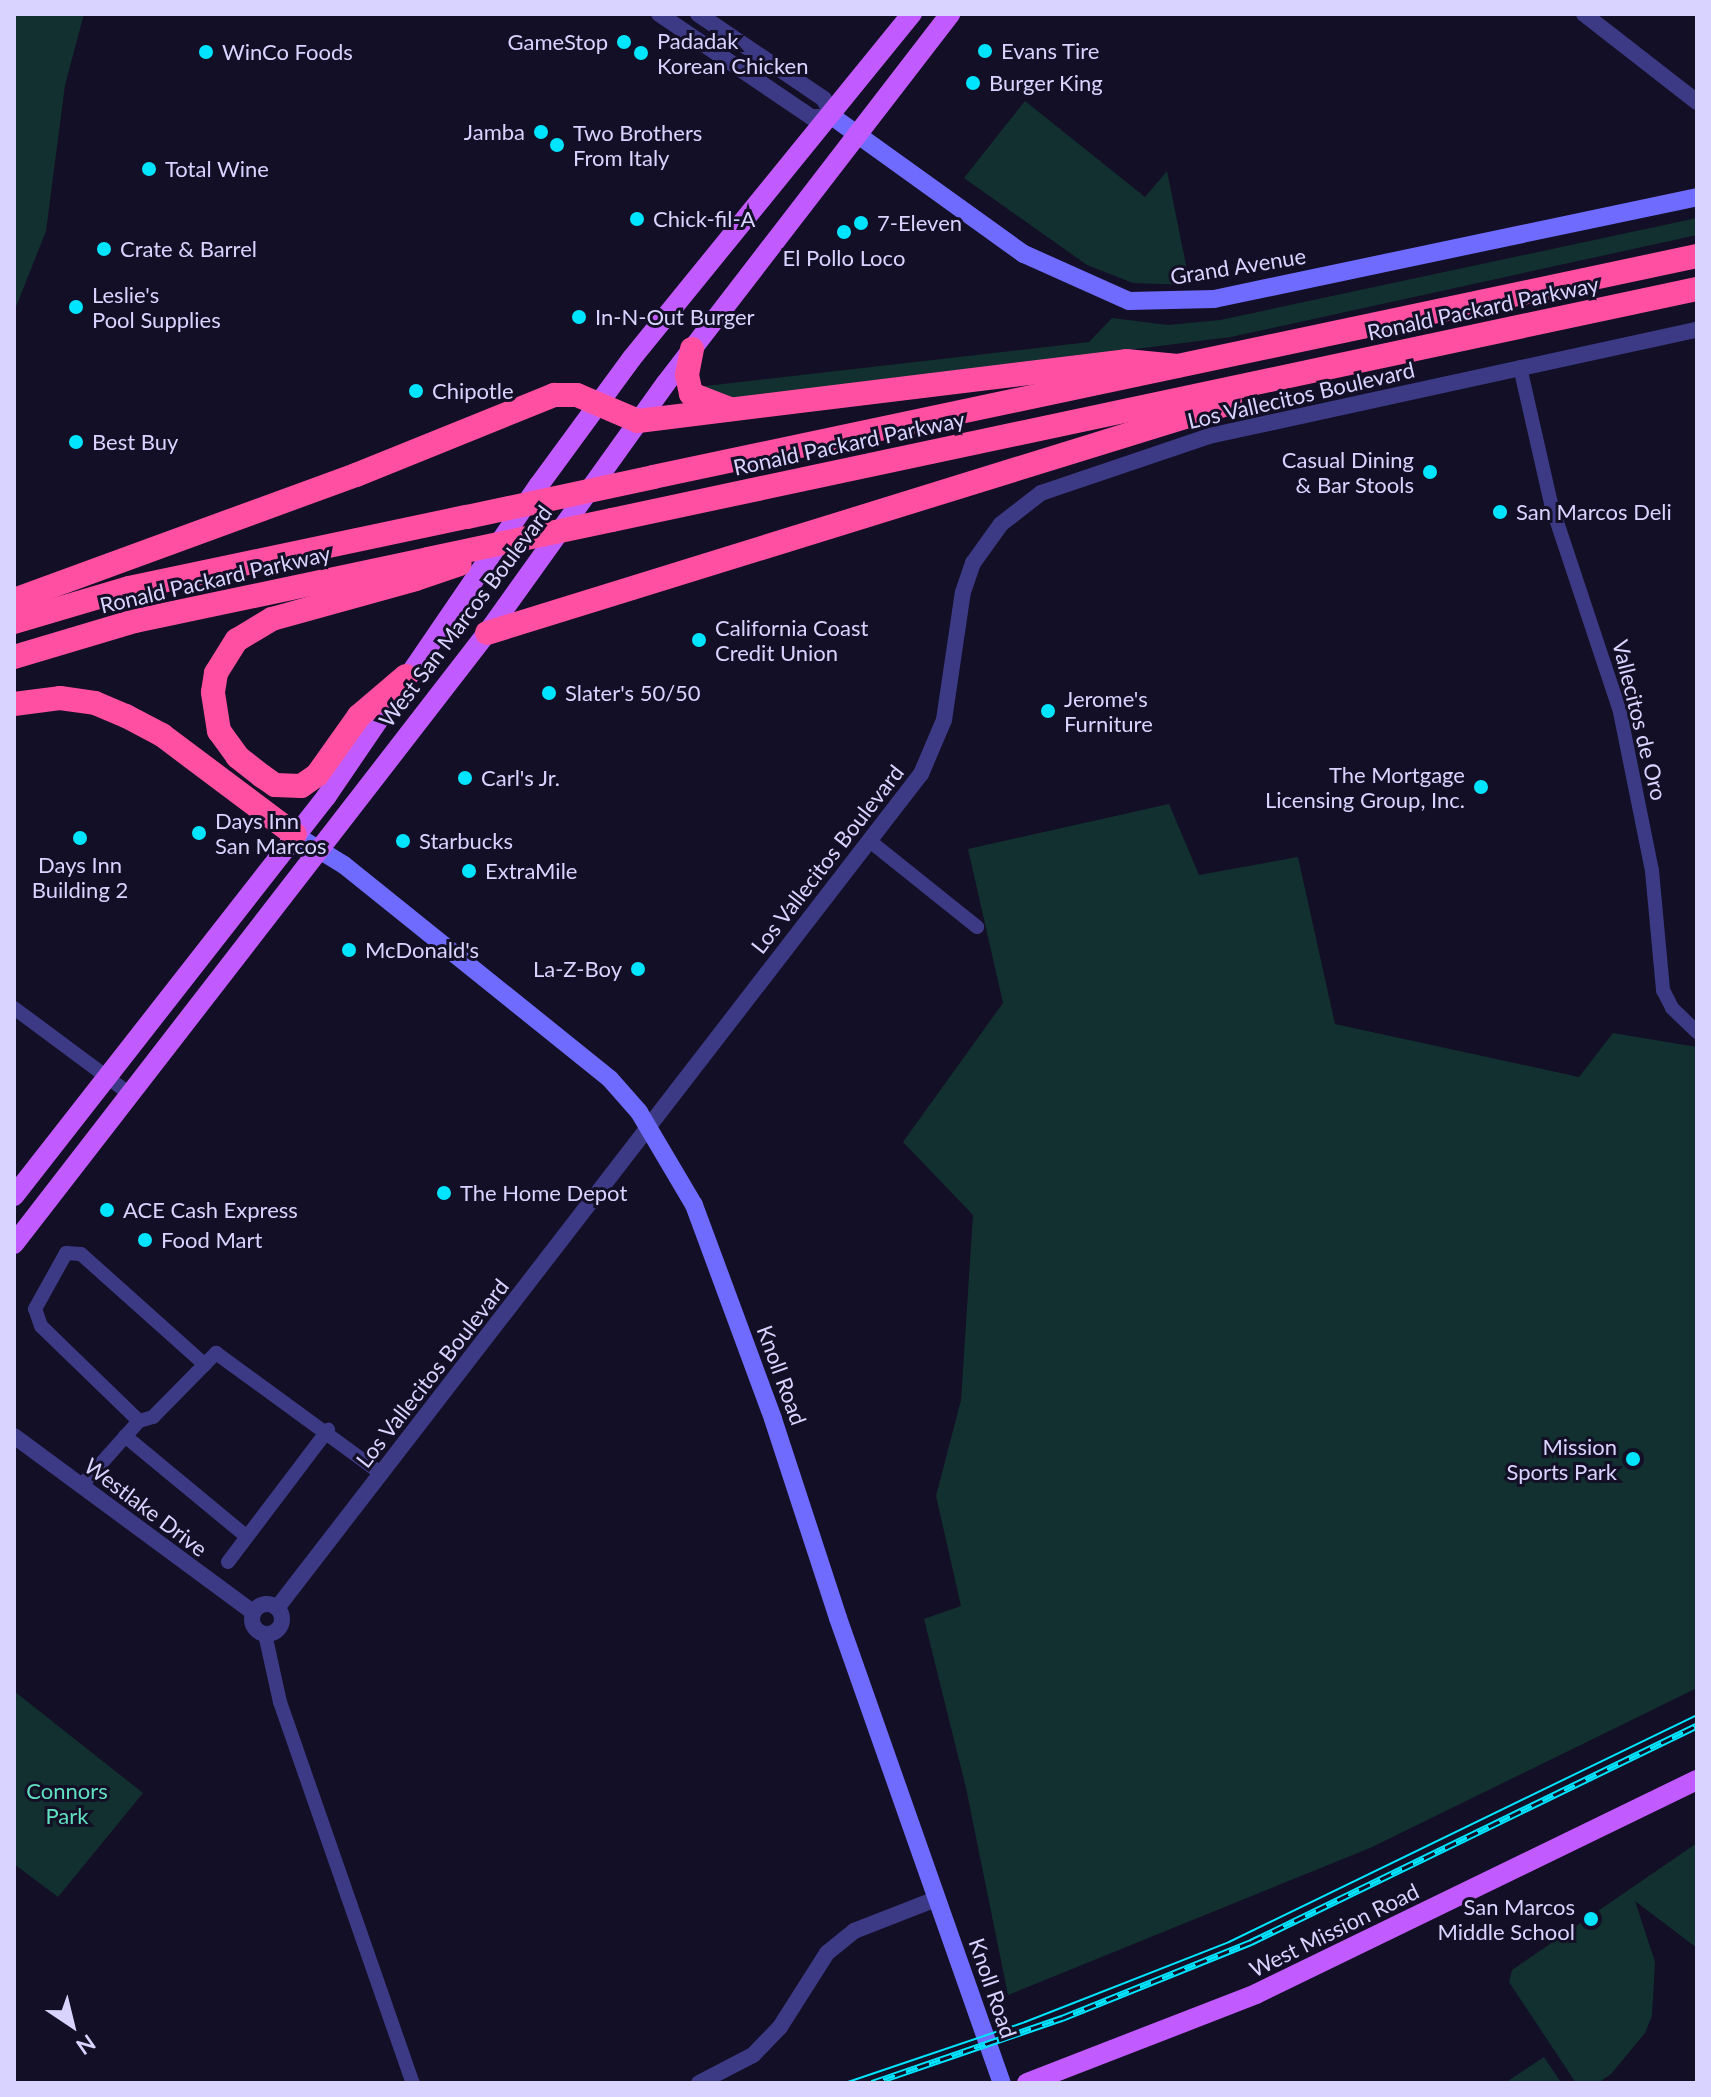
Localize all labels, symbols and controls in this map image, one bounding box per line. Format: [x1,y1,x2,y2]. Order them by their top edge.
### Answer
place label: Padadak Korean Chicken [657,27,808,78]
place label: GameStop [508,29,608,55]
marker: GameStop [615,33,633,51]
place label: Evans Tire [1001,38,1100,64]
place label: WinCo Foods [222,39,353,65]
marker: Evans Tire [976,42,994,60]
marker: WinCo Foods [197,43,215,61]
marker: Padadak Korean Chicken [632,44,650,62]
place label: Burger King [989,70,1103,96]
marker: Burger King [964,74,982,92]
place label: Jamba [464,119,525,145]
place label: Two Brothers From Italy [573,119,702,170]
marker: Jamba [532,123,550,141]
marker: Two Brothers From Italy [548,136,566,154]
place label: Total Wine [165,156,269,182]
marker: Total Wine [140,160,158,178]
place label: Chick-fil-A [653,206,755,232]
marker: Chick-fil-A [628,210,646,228]
place label: 7-Eleven [877,210,962,236]
marker: 7-Eleven [852,214,870,232]
marker: El Pollo Loco [835,223,853,241]
place label: Crate & Barrel [120,236,257,262]
marker: Crate & Barrel [95,240,113,258]
street label: Grand Avenue [1168,242,1308,290]
place label: El Pollo Loco [783,245,905,271]
street label: Ronald Packard Parkway [1365,271,1601,345]
place label: Leslie's Pool Supplies [92,281,221,332]
marker: Leslie's Pool Supplies [67,298,85,316]
place label: In-N-Out Burger [595,304,755,330]
marker: In-N-Out Burger [570,308,588,326]
street label: Los Vallecitos Boulevard [1185,356,1417,434]
place label: Chipotle [432,378,514,404]
marker: Chipotle [407,382,425,400]
street label: Ronald Packard Parkway [731,406,967,480]
place label: Best Buy [92,429,178,455]
marker: Best Buy [67,433,85,451]
place label: Casual Dining & Bar Stools [1282,446,1414,498]
marker: Casual Dining & Bar Stools [1421,463,1439,481]
place label: San Marcos Deli [1516,499,1672,525]
street label: West San Marcos Boulevard [373,500,557,732]
marker: San Marcos Deli [1491,503,1509,521]
street label: Ronald Packard Parkway [97,540,333,618]
place label: California Coast Credit Union [715,614,868,666]
marker: California Coast Credit Union [690,631,708,649]
street label: Vallecitos de Oro [1607,637,1673,803]
place label: Slater's 50/50 [565,680,701,706]
marker: Slater's 50/50 [540,684,558,702]
place label: Jerome's Furniture [1064,685,1153,736]
marker: Jerome's Furniture [1039,702,1057,720]
street label: Los Vallecitos Boulevard [745,759,909,959]
place label: The Mortgage Licensing Group, Inc. [1265,761,1465,812]
place label: Carl's Jr. [481,765,561,791]
marker: Carl's Jr. [456,769,474,787]
marker: The Mortgage Licensing Group, Inc. [1472,778,1490,796]
place label: Days Inn San Marcos [215,807,327,858]
marker: Days Inn San Marcos [190,824,208,842]
place label: Starbucks [419,828,513,854]
marker: Days Inn Building 2 [71,829,89,847]
marker: Starbucks [394,832,412,850]
place label: Days Inn Building 2 [32,851,128,902]
place label: ExtraMile [485,858,577,884]
marker: ExtraMile [460,862,478,880]
place label: McDonald's [365,937,479,963]
marker: McDonald's [340,941,358,959]
place label: La-Z-Boy [533,956,622,982]
marker: La-Z-Boy [629,960,647,978]
place label: The Home Depot [460,1180,627,1206]
marker: The Home Depot [435,1184,453,1202]
place label: ACE Cash Express [123,1197,298,1223]
marker: ACE Cash Express [98,1201,116,1219]
place label: Food Mart [161,1227,262,1253]
marker: Food Mart [136,1231,154,1249]
street label: Los Vallecitos Boulevard [350,1273,514,1473]
street label: Knoll Road [752,1322,812,1428]
place label: Mission Sports Park [1506,1433,1617,1484]
marker: Mission Sports Park [1624,1450,1642,1468]
street label: Westlake Drive [79,1452,213,1562]
park label: Connors Park [26,1777,108,1828]
street label: West Mission Road [1245,1878,1423,1982]
place label: San Marcos Middle School [1438,1893,1575,1944]
marker: San Marcos Middle School [1582,1910,1600,1928]
street label: Knoll Road [964,1934,1022,2042]
north arrow [32,1985,112,2065]
text: N [71,2029,101,2061]

